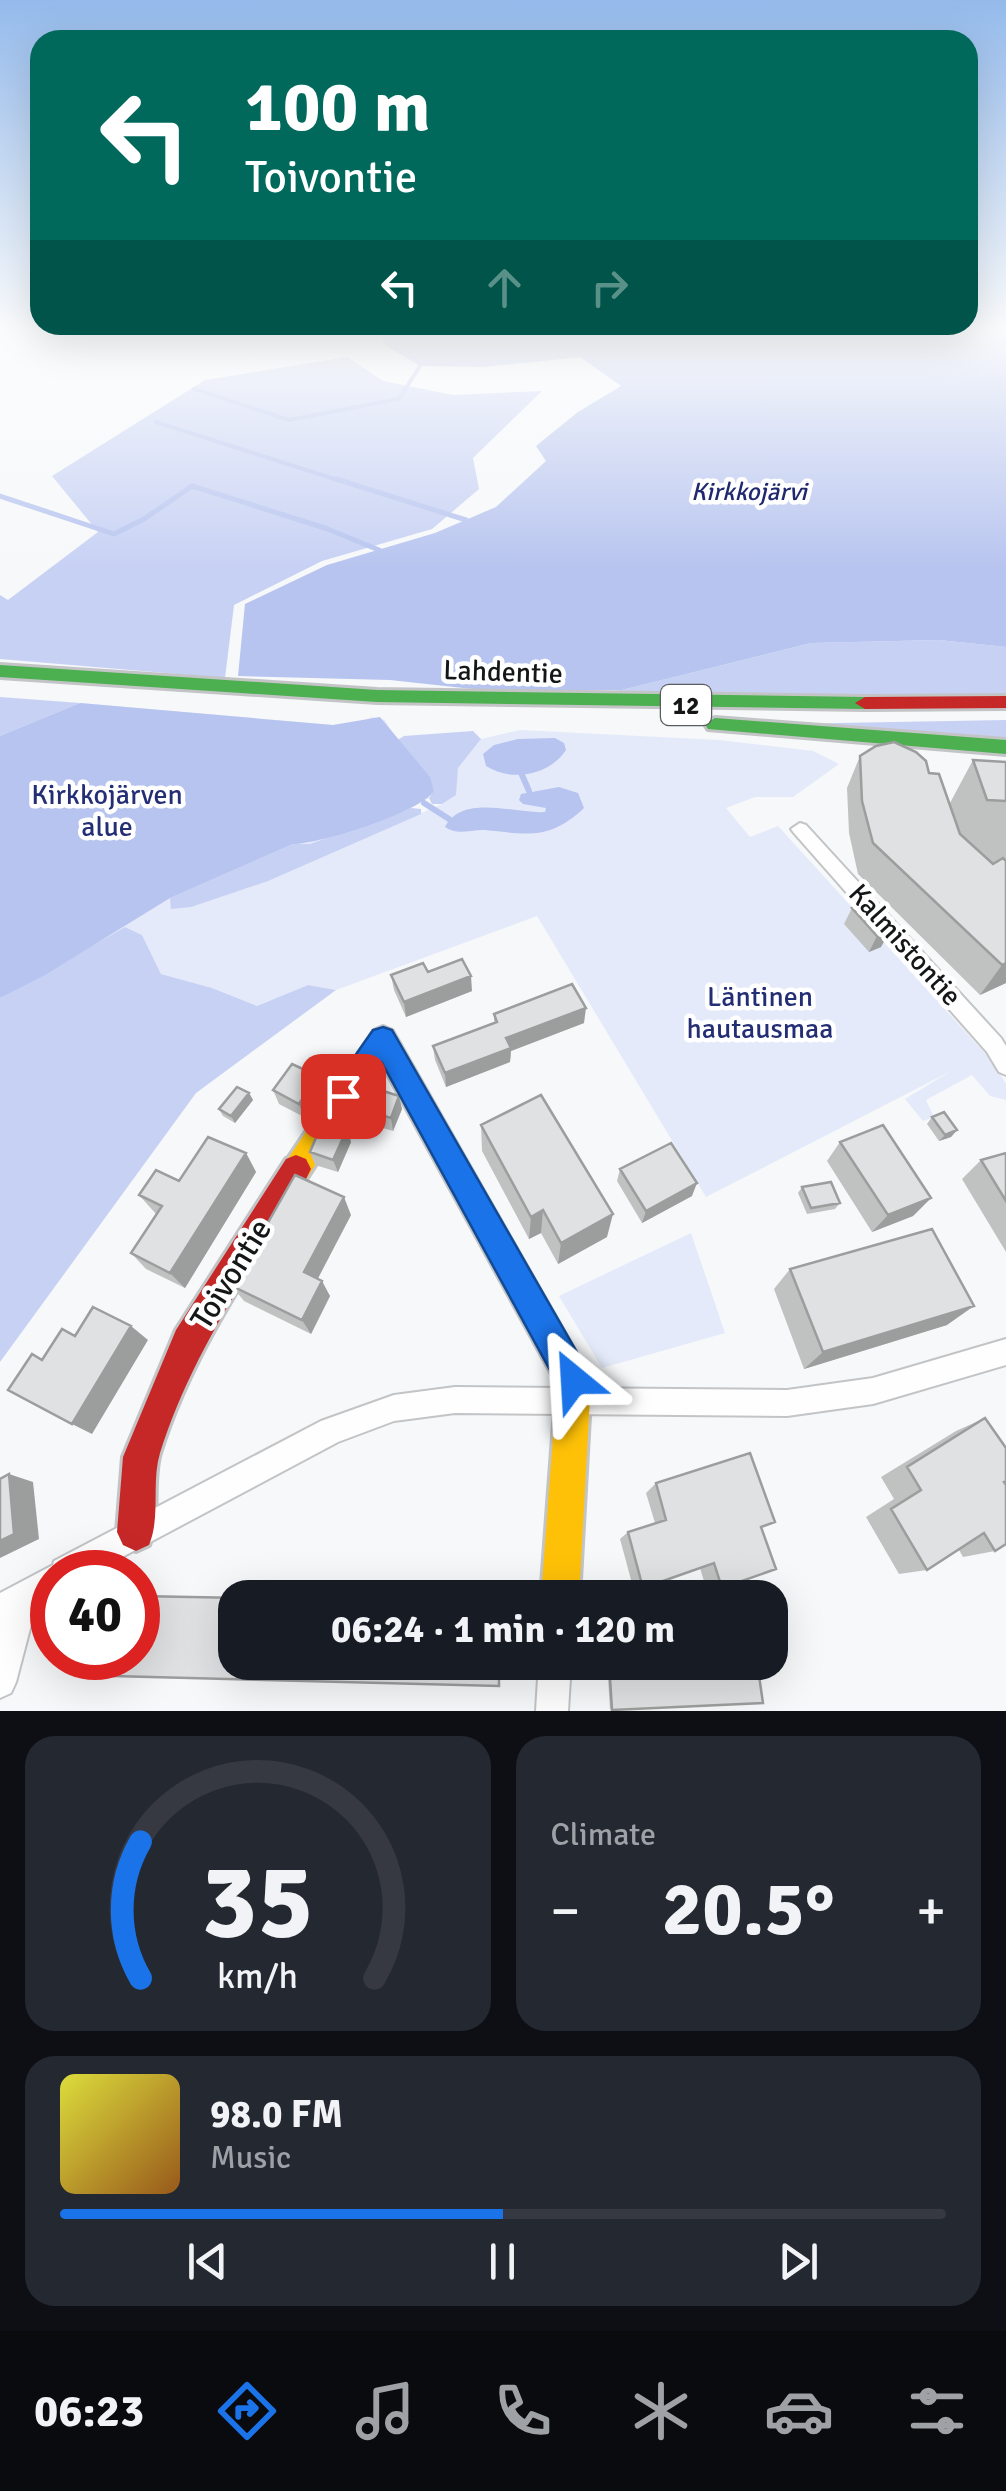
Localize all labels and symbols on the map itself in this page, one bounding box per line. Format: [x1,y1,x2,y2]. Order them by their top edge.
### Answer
water label: Kirkkojärvi [691,476,809,507]
street label: Lahdentie [443,653,563,691]
road number: 12 [661,685,711,725]
park label: Kirkkojärven alue [31,778,183,844]
street label: Kalmistontie [841,877,969,1013]
park label: Läntinen hautausmaa [686,980,834,1046]
pin [301,1054,386,1139]
street label: Toivontie [182,1212,280,1336]
position arrow [522,1328,626,1432]
speed limit sign: 40 [30,1550,160,1680]

